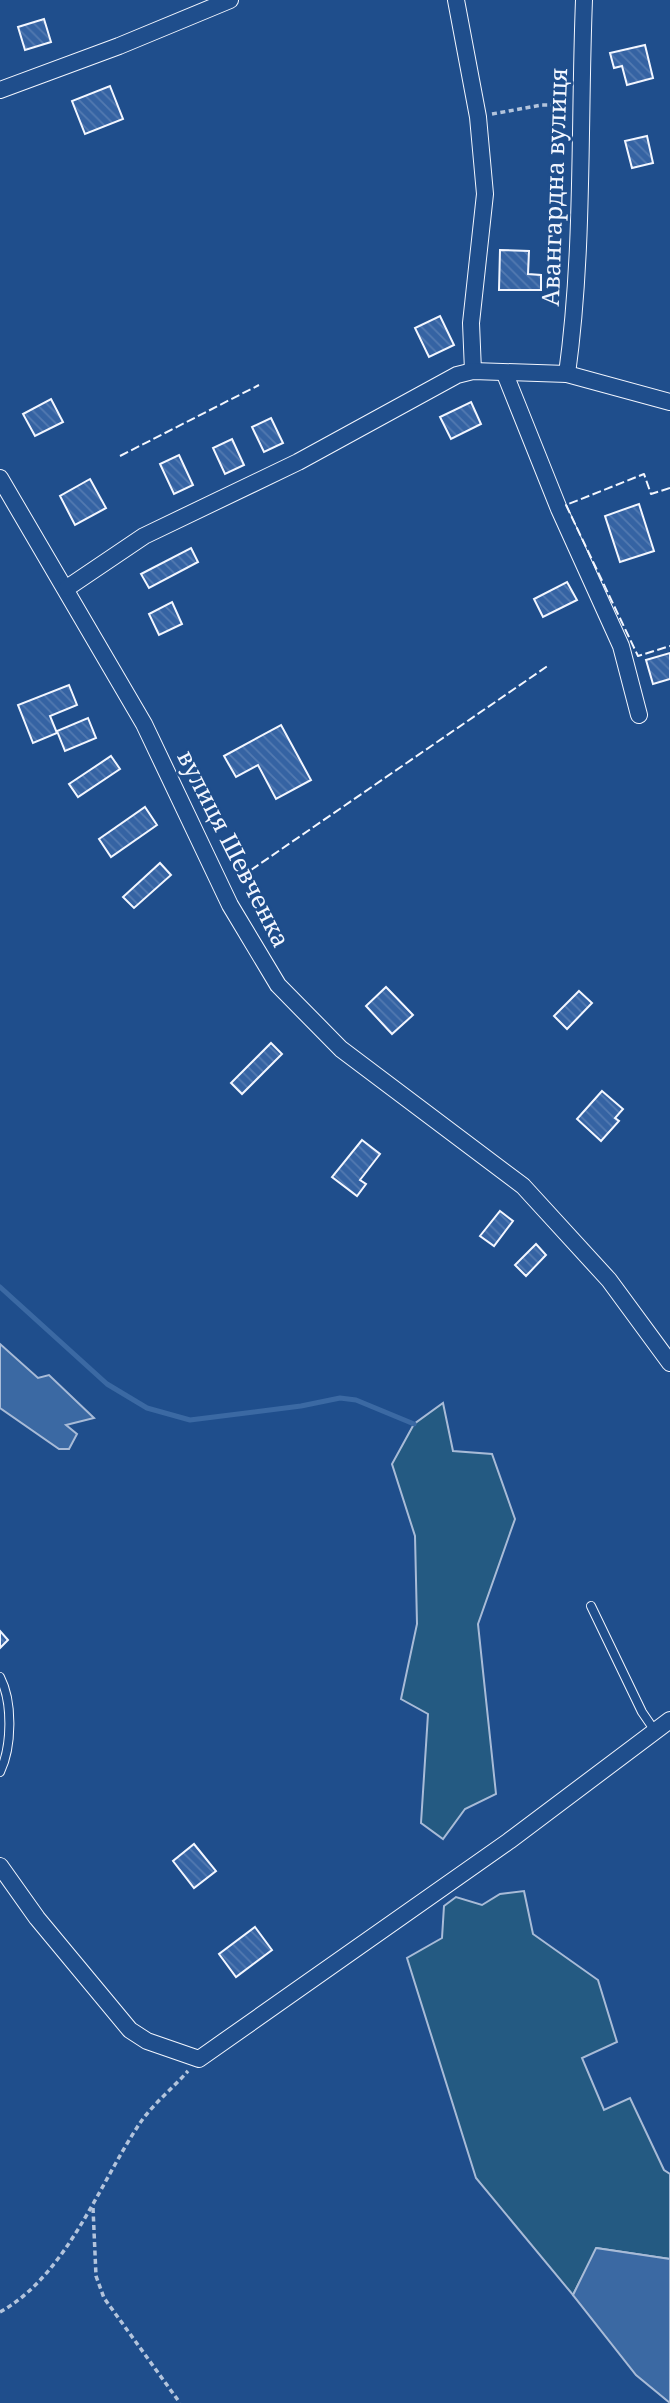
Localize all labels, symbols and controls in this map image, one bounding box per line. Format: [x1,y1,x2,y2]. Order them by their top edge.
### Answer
street label: Авангардна вулиця [533,67,574,307]
street label: вулиця Шевченка [170,744,298,953]

